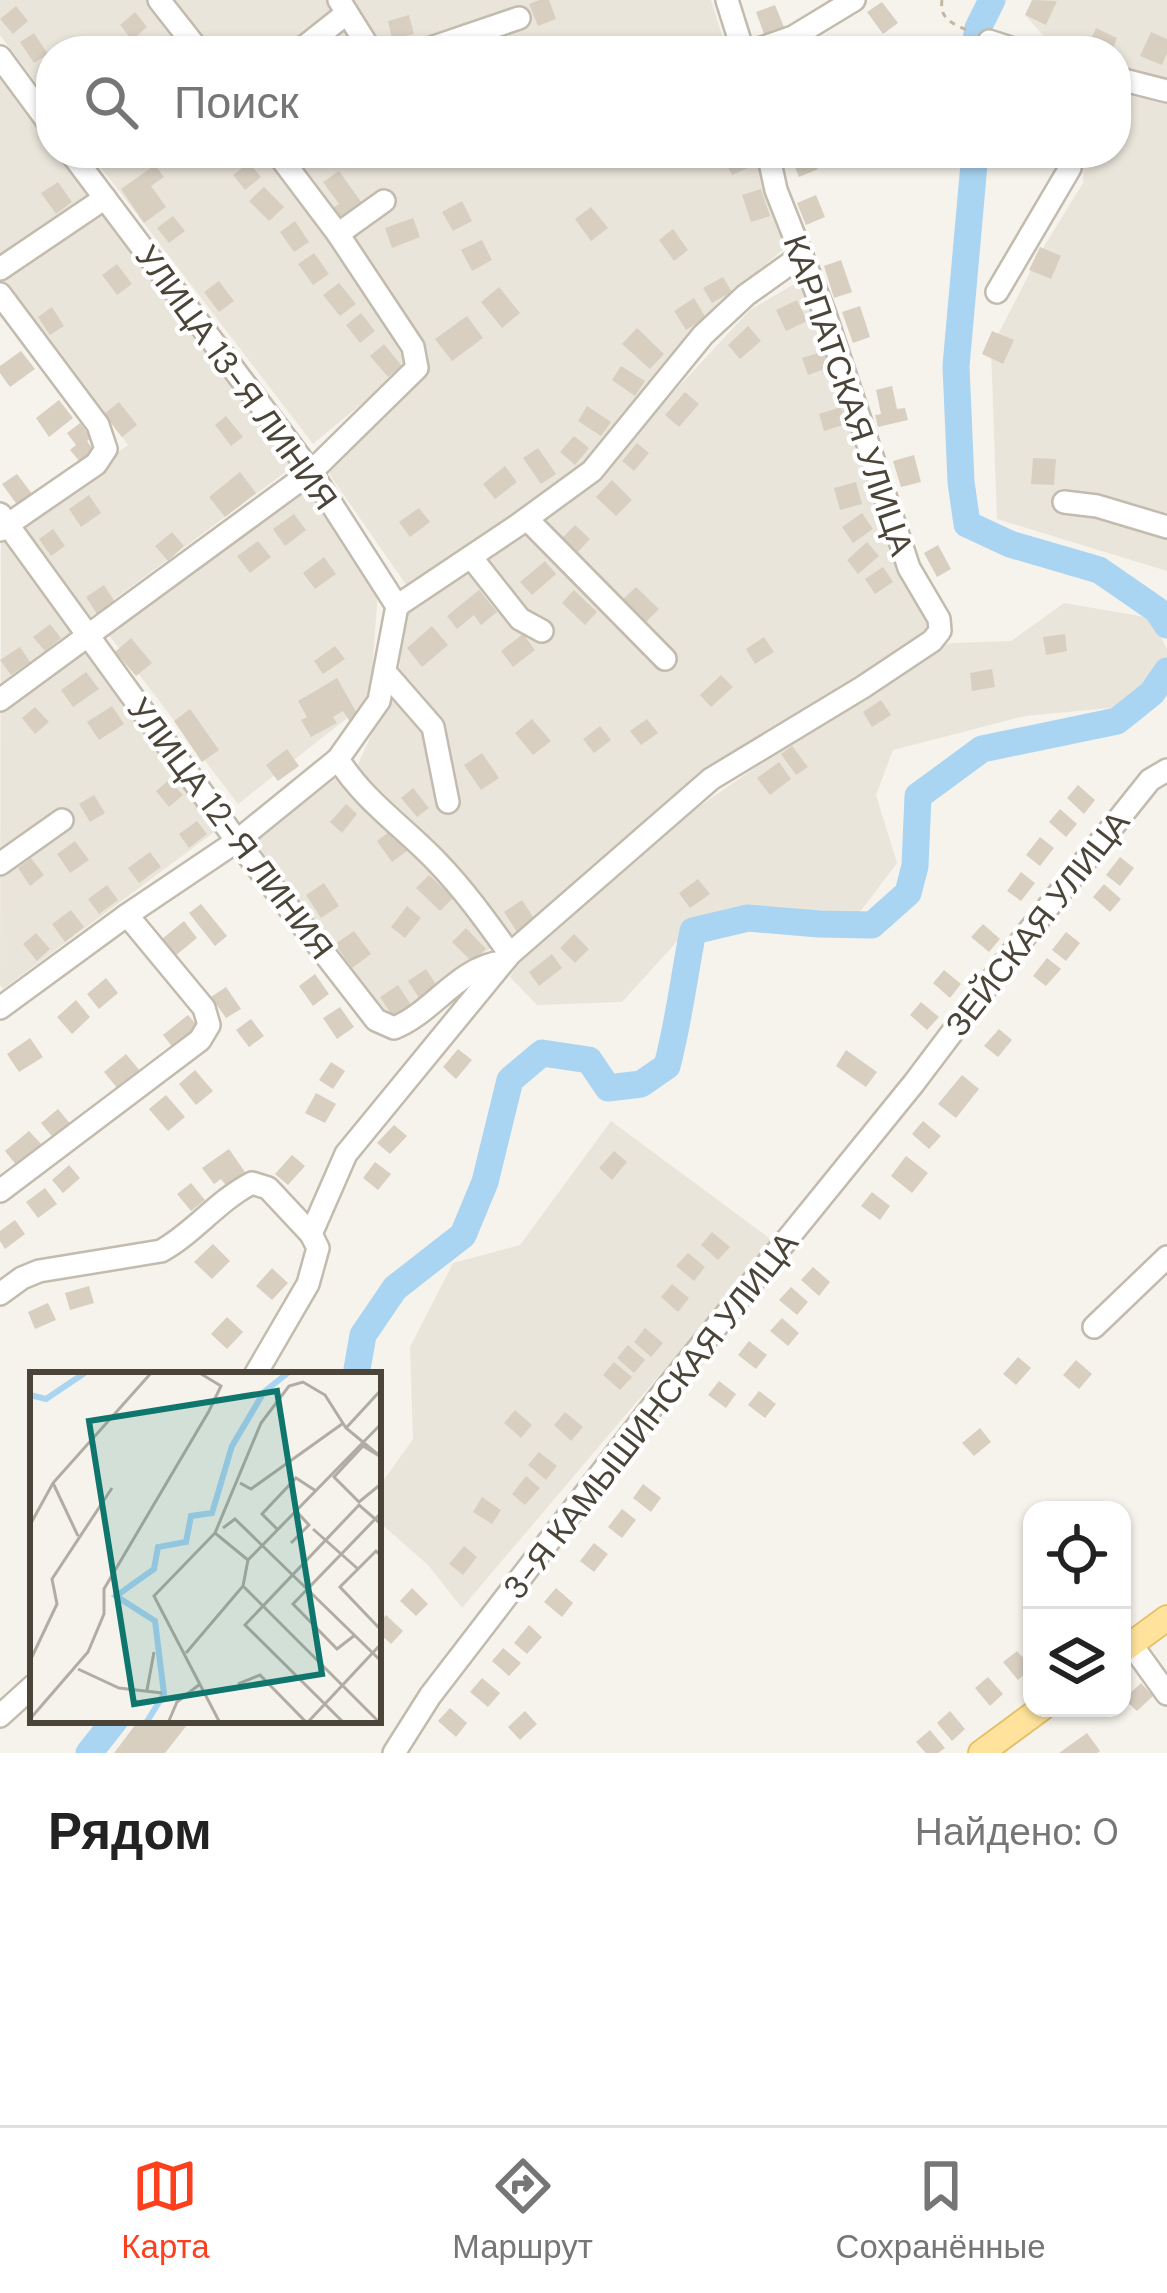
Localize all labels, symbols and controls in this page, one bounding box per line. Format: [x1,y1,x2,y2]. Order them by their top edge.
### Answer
search box [36,36,1131,168]
icon: search [78,69,144,135]
text: Поиск [174,73,299,132]
street label: КАРПАТСКАЯ УЛИЦА [774,229,924,561]
street label: УЛИЦА 13-Я ЛИНИЯ [126,236,347,518]
street label: УЛИЦА 12-Я ЛИНИЯ [118,689,343,968]
street label: ЗЕЙСКАЯ УЛИЦА [936,802,1139,1045]
street label: 3-Я КАМЫШИНСКАЯ УЛИЦА [493,1223,807,1608]
inset map [30,1372,381,1723]
map controls [1023,1501,1131,1717]
button: locate [1023,1501,1131,1609]
button: layers [1023,1609,1131,1717]
text: Рядом [48,1798,212,1865]
text: Найдено: 0 [915,1806,1119,1857]
tab: Карта [121,2153,210,2268]
tab: Маршрут [452,2153,593,2268]
tab: Сохранённые [836,2153,1046,2268]

